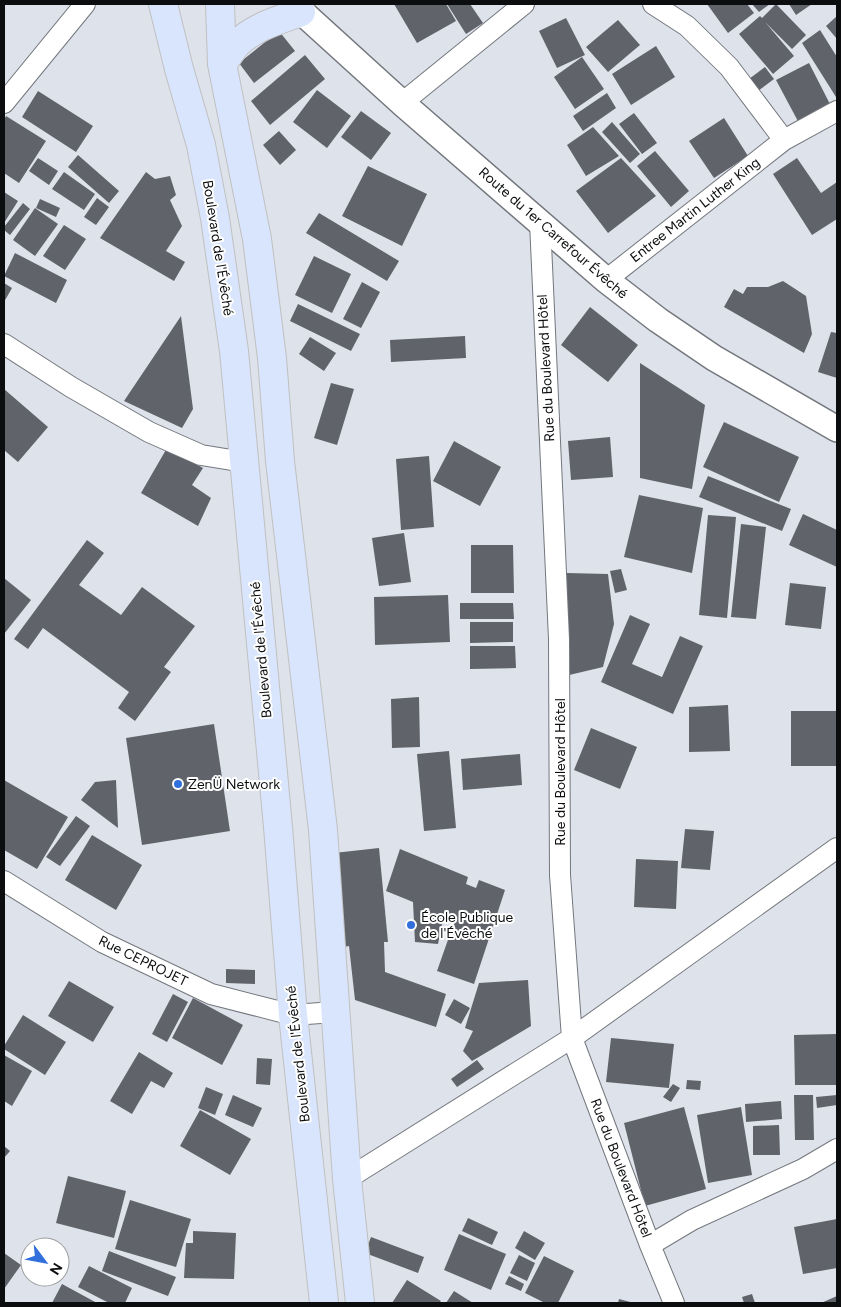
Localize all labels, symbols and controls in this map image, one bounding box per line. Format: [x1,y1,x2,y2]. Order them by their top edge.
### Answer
street label: Entree Martin Luther King [627,154,763,266]
street label: Route du 1er Carrefour Évêché [475,164,631,303]
street label: Boulevard de l'Évêché [199,179,237,317]
street label: Rue du Boulevard Hôtel [534,294,558,442]
street label: Boulevard de l'Évêché [247,581,275,719]
street label: Rue du Boulevard Hôtel [552,698,569,846]
place label: ZenÜ Network [188,776,280,793]
marker: ZenÜ Network [172,778,184,790]
place label: École Publique de l'Évêché [421,909,513,942]
marker: École Publique de l'Évêché [405,919,417,931]
street label: Rue CEPROJET [96,932,191,990]
street label: Boulevard de l'Évêché [282,985,314,1123]
street label: Rue du Boulevard Hôtel [587,1096,655,1240]
north arrow [20,1237,70,1287]
text: N [46,1260,66,1278]

